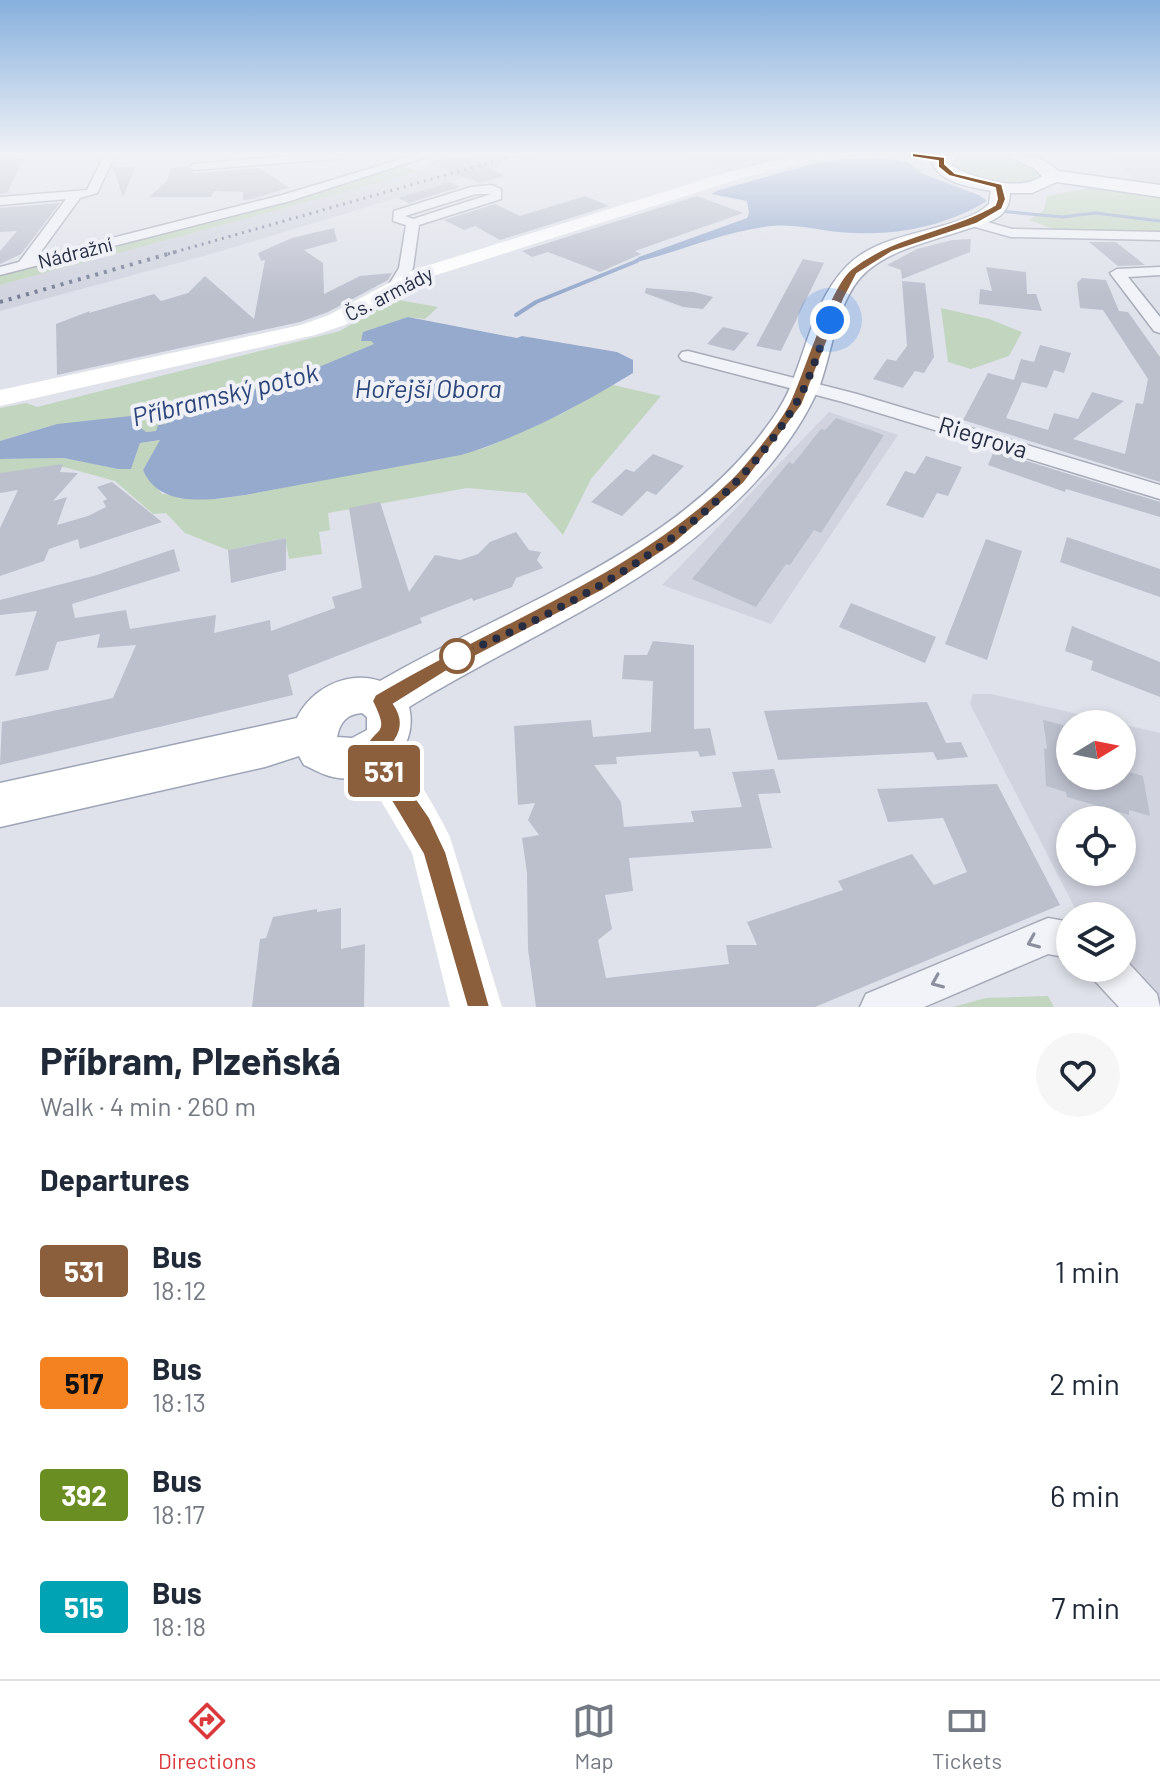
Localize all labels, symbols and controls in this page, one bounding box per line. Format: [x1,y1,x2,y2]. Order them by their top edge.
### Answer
street label: Nádražní [35,231,114,273]
street label: Čs. armády [341,261,437,325]
your location [810,300,850,340]
water label: Příbramský potok [128,355,321,432]
water label: Hořejší Obora [354,372,502,403]
street label: Riegrova [936,409,1031,464]
unlabelled marker [440,639,474,673]
north arrow [1056,710,1136,790]
map controls [1056,710,1136,982]
line badge: 531 [338,745,430,797]
text: 531 [364,754,404,788]
button: locate [1056,806,1136,886]
button: layers [1056,902,1136,982]
one-way arrow [1027,932,1041,949]
one-way arrow [931,973,946,989]
button: heart [1036,1033,1120,1117]
text: Příbram, Plzeňská [40,1037,341,1083]
text: Walk · 4 min · 260 m [40,1090,256,1121]
text: Departures [40,1161,190,1197]
text: Bus [152,1238,202,1274]
text: 1 min [1055,1253,1120,1289]
text: 531 [64,1254,104,1288]
text: 18:12 [152,1274,207,1305]
text: Bus [152,1350,202,1386]
text: 2 min [1049,1365,1120,1401]
text: 517 [65,1366,103,1400]
text: 18:13 [152,1386,206,1417]
text: Bus [152,1462,202,1498]
text: 6 min [1050,1477,1120,1513]
text: 392 [61,1478,107,1512]
text: 18:17 [152,1498,205,1529]
text: Bus [152,1574,202,1610]
text: 7 min [1051,1589,1120,1625]
text: 515 [64,1590,104,1624]
text: 18:18 [152,1610,206,1641]
tab: Directions [158,1699,256,1773]
tab: Map [572,1699,616,1773]
tab: Tickets [932,1699,1002,1773]

